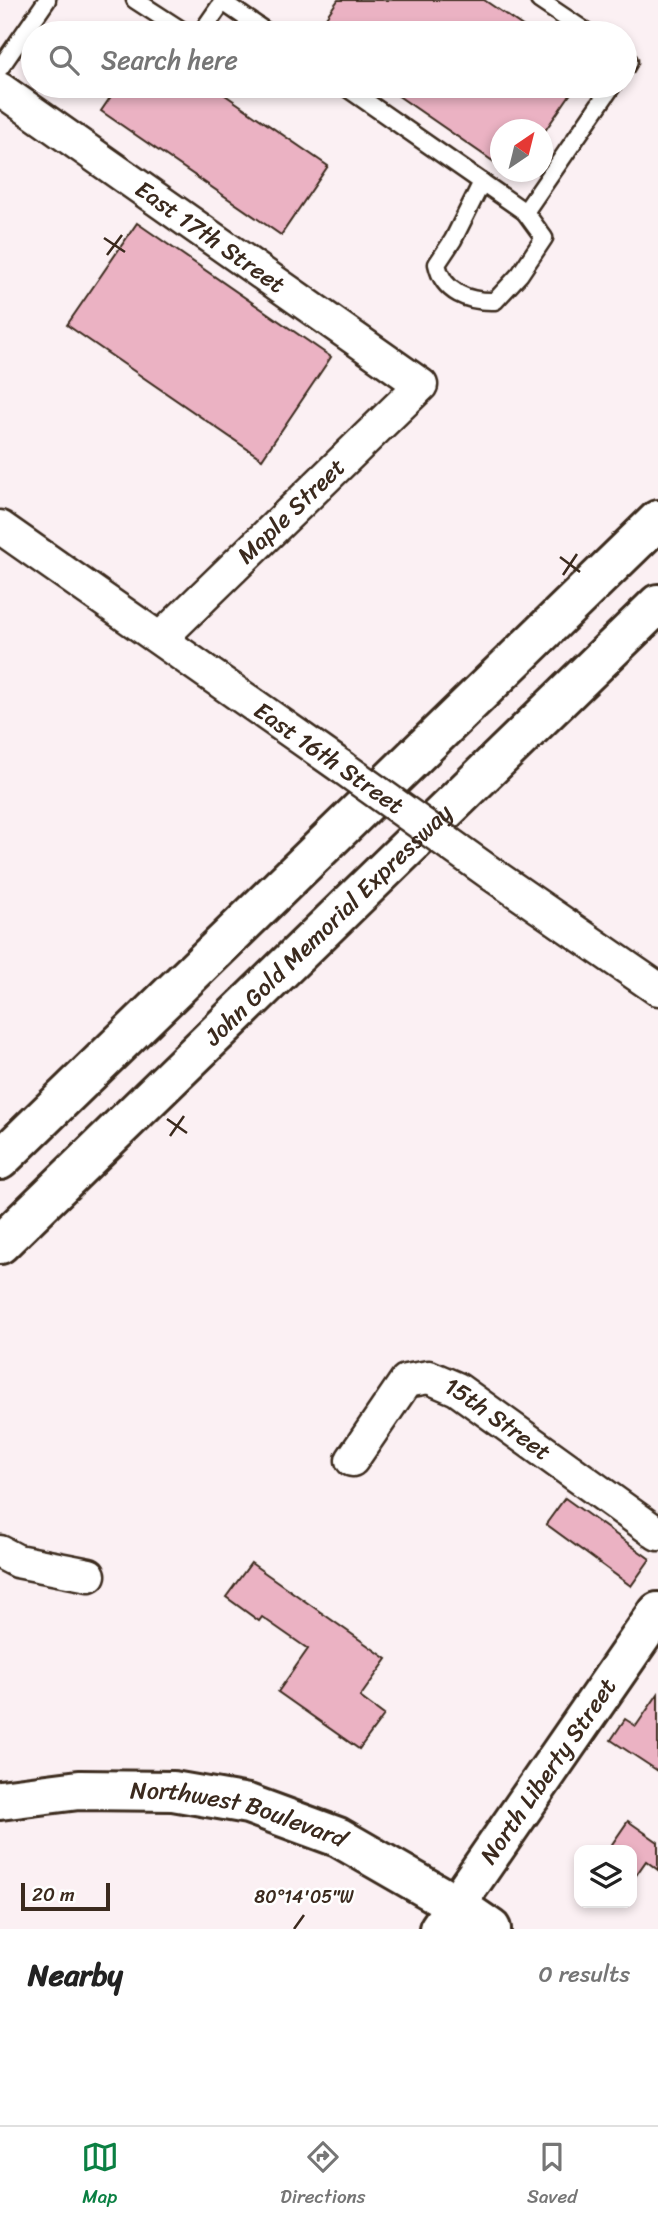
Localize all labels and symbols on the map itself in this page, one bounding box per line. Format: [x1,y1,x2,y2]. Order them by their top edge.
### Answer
north arrow [490,119,553,182]
street label: East 17th Street [126,169,294,305]
street label: Maple Street [227,448,355,574]
street label: East 16th Street [245,690,413,826]
street label: John Gold Memorial Expressway [193,793,463,1057]
street label: 15th Street [438,1365,561,1472]
street label: North Liberty Street [469,1669,628,1873]
street label: Northwest Boulevard [130,1770,357,1860]
scale bar [21,1880,110,1912]
text: 80°14'05"W [254,1881,355,1913]

